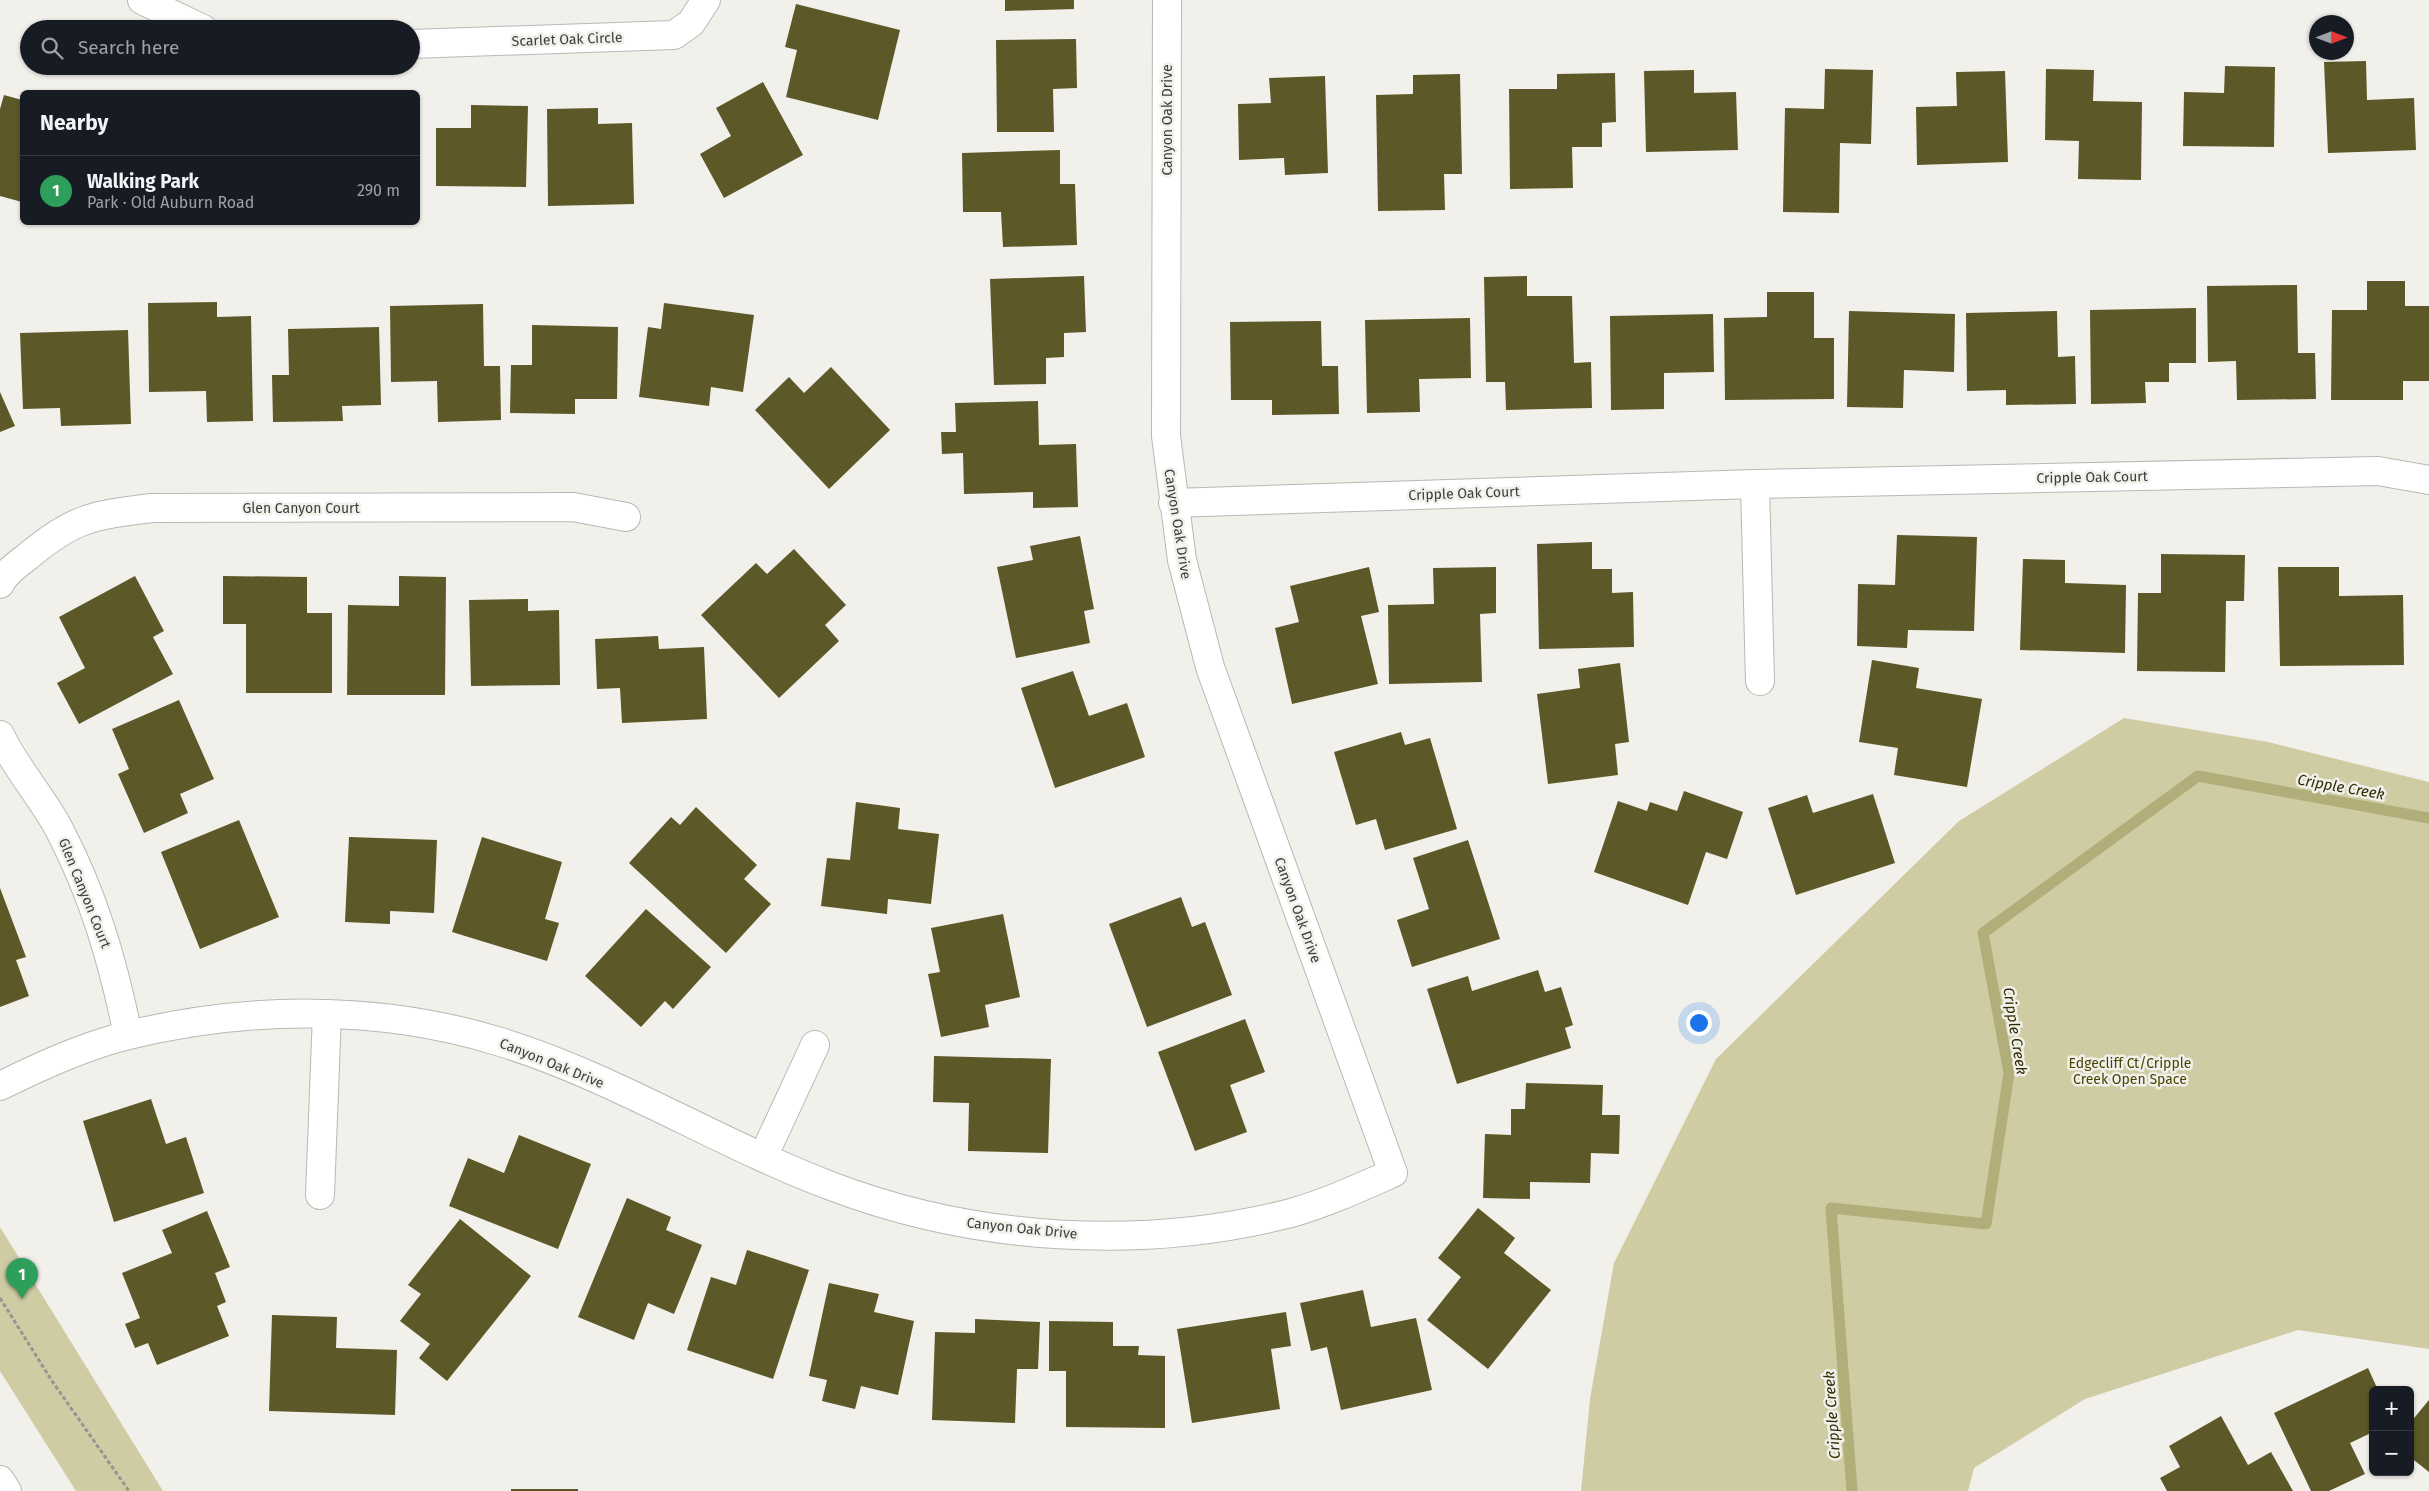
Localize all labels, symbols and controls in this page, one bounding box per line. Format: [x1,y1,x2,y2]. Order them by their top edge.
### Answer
north arrow [2309,15,2354,60]
search box [20,20,420,75]
street label: Scarlet Oak Circle [511,29,623,50]
icon: search [38,34,66,62]
text: Search here [78,36,179,59]
street label: Canyon Oak Drive [1159,64,1176,176]
text: Nearby [40,110,108,136]
text: Walking Park [87,170,199,193]
text: 1 [52,181,60,200]
text: 290 m [357,181,400,200]
text: Park · Old Auburn Road [87,193,254,212]
street label: Canyon Oak Drive [1160,468,1195,580]
street label: Cripple Oak Court [2036,468,2149,487]
street label: Cripple Oak Court [1408,483,1521,504]
street label: Glen Canyon Court [242,500,360,517]
water label: Cripple Creek [2296,770,2386,804]
street label: Glen Canyon Court [55,836,115,952]
street label: Canyon Oak Drive [1271,855,1325,965]
water label: Cripple Creek [1999,986,2031,1076]
your location [1686,1010,1712,1036]
street label: Canyon Oak Drive [497,1035,607,1092]
park label: Edgecliff Ct/Cripple Creek Open Space [2069,1055,2191,1088]
street label: Canyon Oak Drive [966,1214,1078,1243]
pin: 1 [6,1258,38,1299]
water label: Cripple Creek [1820,1370,1844,1460]
map controls [2369,1386,2414,1476]
button: + [2369,1386,2414,1431]
button: − [2369,1431,2414,1476]

